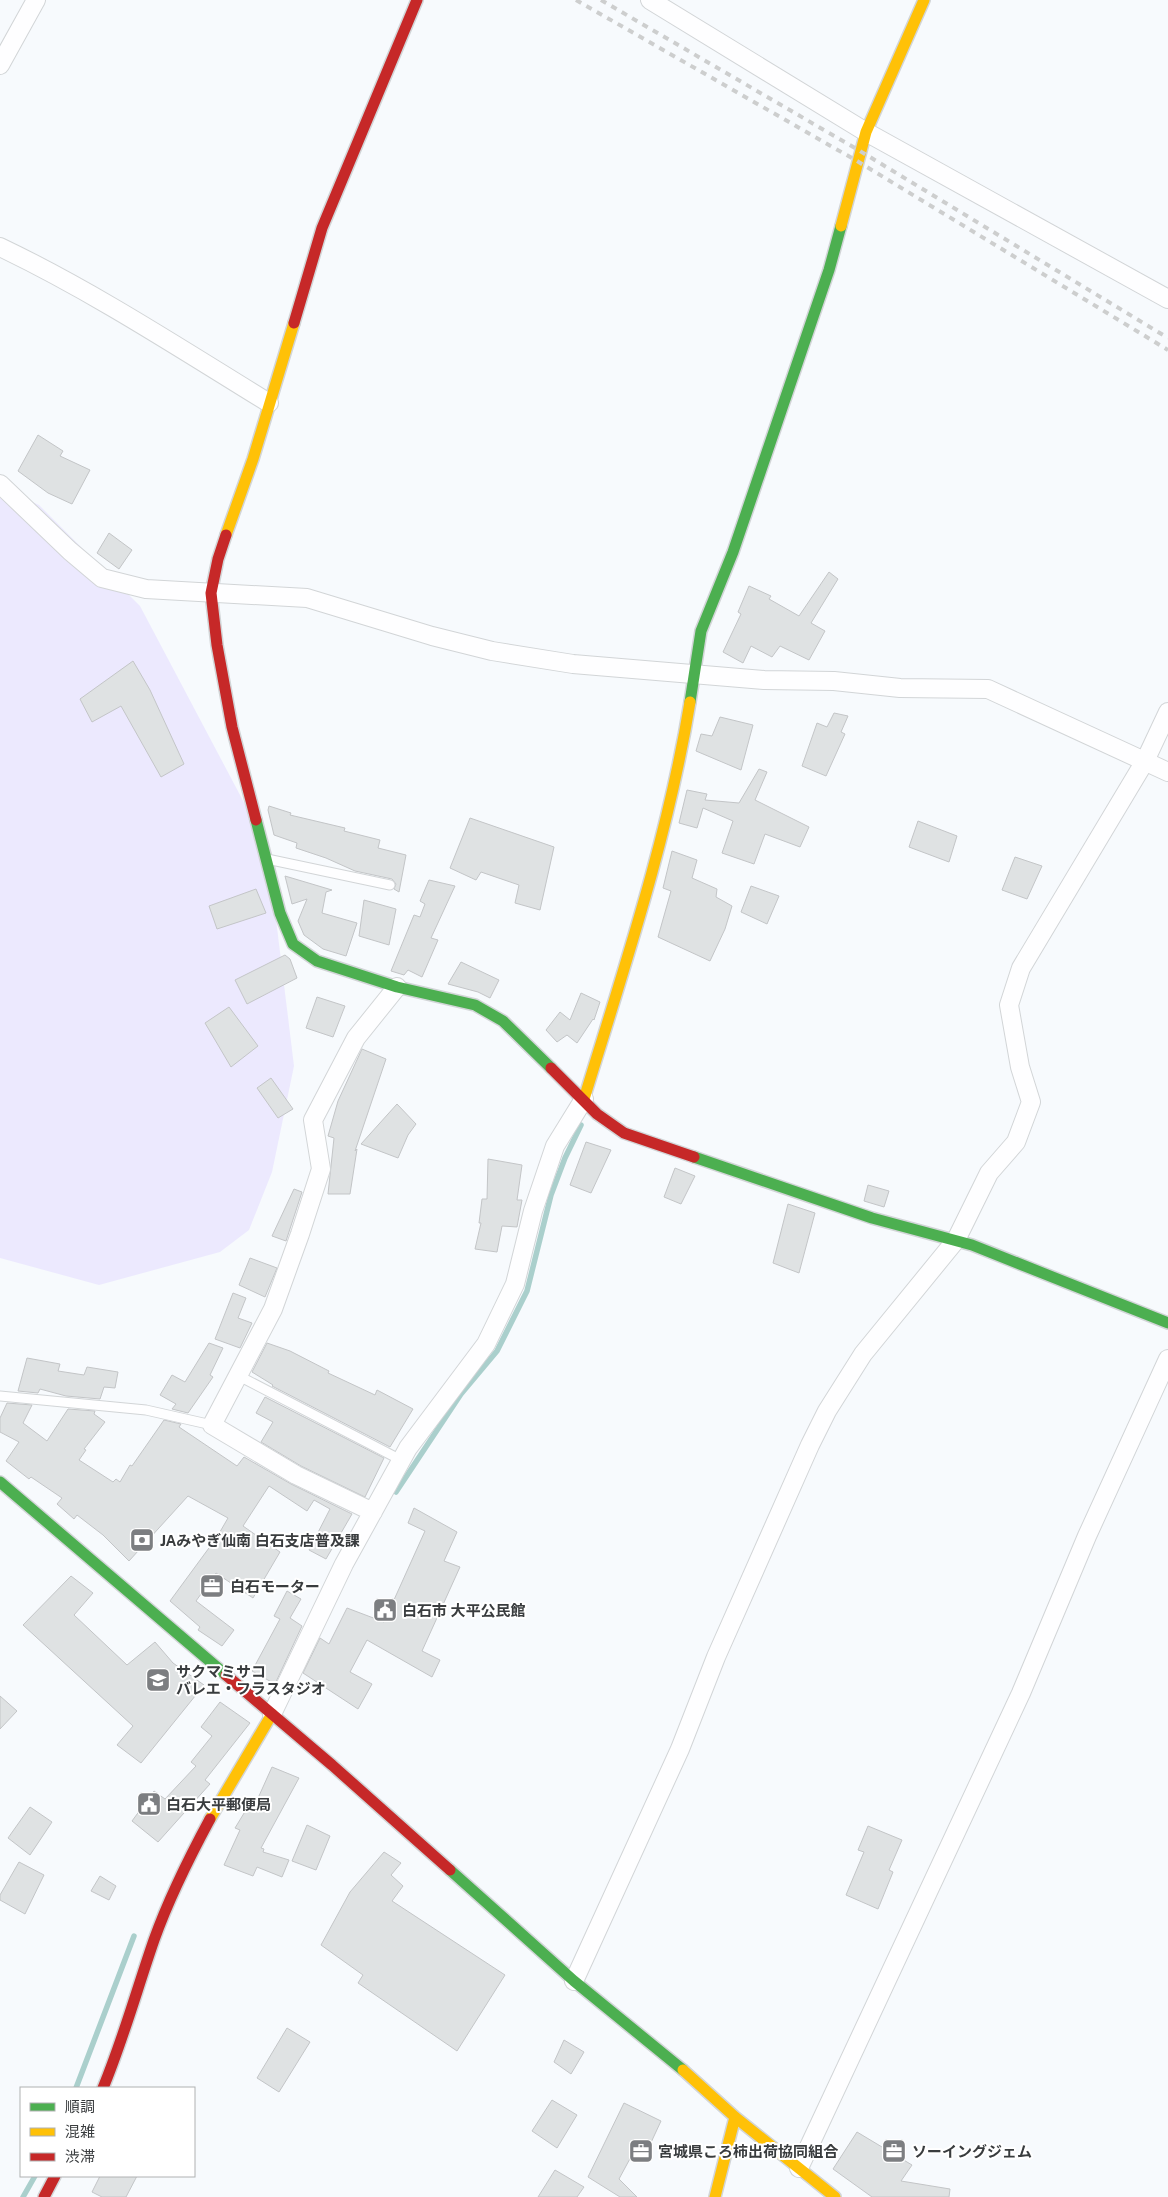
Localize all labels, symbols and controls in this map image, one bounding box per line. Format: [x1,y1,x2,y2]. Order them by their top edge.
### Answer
bank icon: JAみやぎ仙南 白石支店普及課 [129,1527,155,1553]
place label: JAみやぎ仙南 白石支店普及課 [160,1532,360,1549]
office icon: 白石モーター [199,1573,225,1599]
place label: 白石モーター [230,1578,320,1595]
public building icon: 白石市 大平公民館 [372,1597,398,1623]
place label: 白石市 大平公民館 [402,1602,525,1619]
place label: サクマミサコ バレエ・フラスタジオ [176,1663,326,1697]
school or university icon: サクマミサコ バレエ・フラスタジオ [145,1667,171,1693]
public building icon: 白石大平郵便局 [136,1791,162,1817]
place label: 白石大平郵便局 [166,1796,271,1813]
legend [20,2087,195,2177]
text: 順調 [65,2098,95,2115]
text: 混雑 [65,2123,95,2140]
office icon: 宮城県ころ柿出荷協同組合 [628,2138,654,2164]
office icon: ソーイングジェム [881,2138,907,2164]
place label: 宮城県ころ柿出荷協同組合 [658,2143,839,2160]
place label: ソーイングジェム [912,2143,1032,2160]
text: 渋滞 [65,2148,95,2165]

